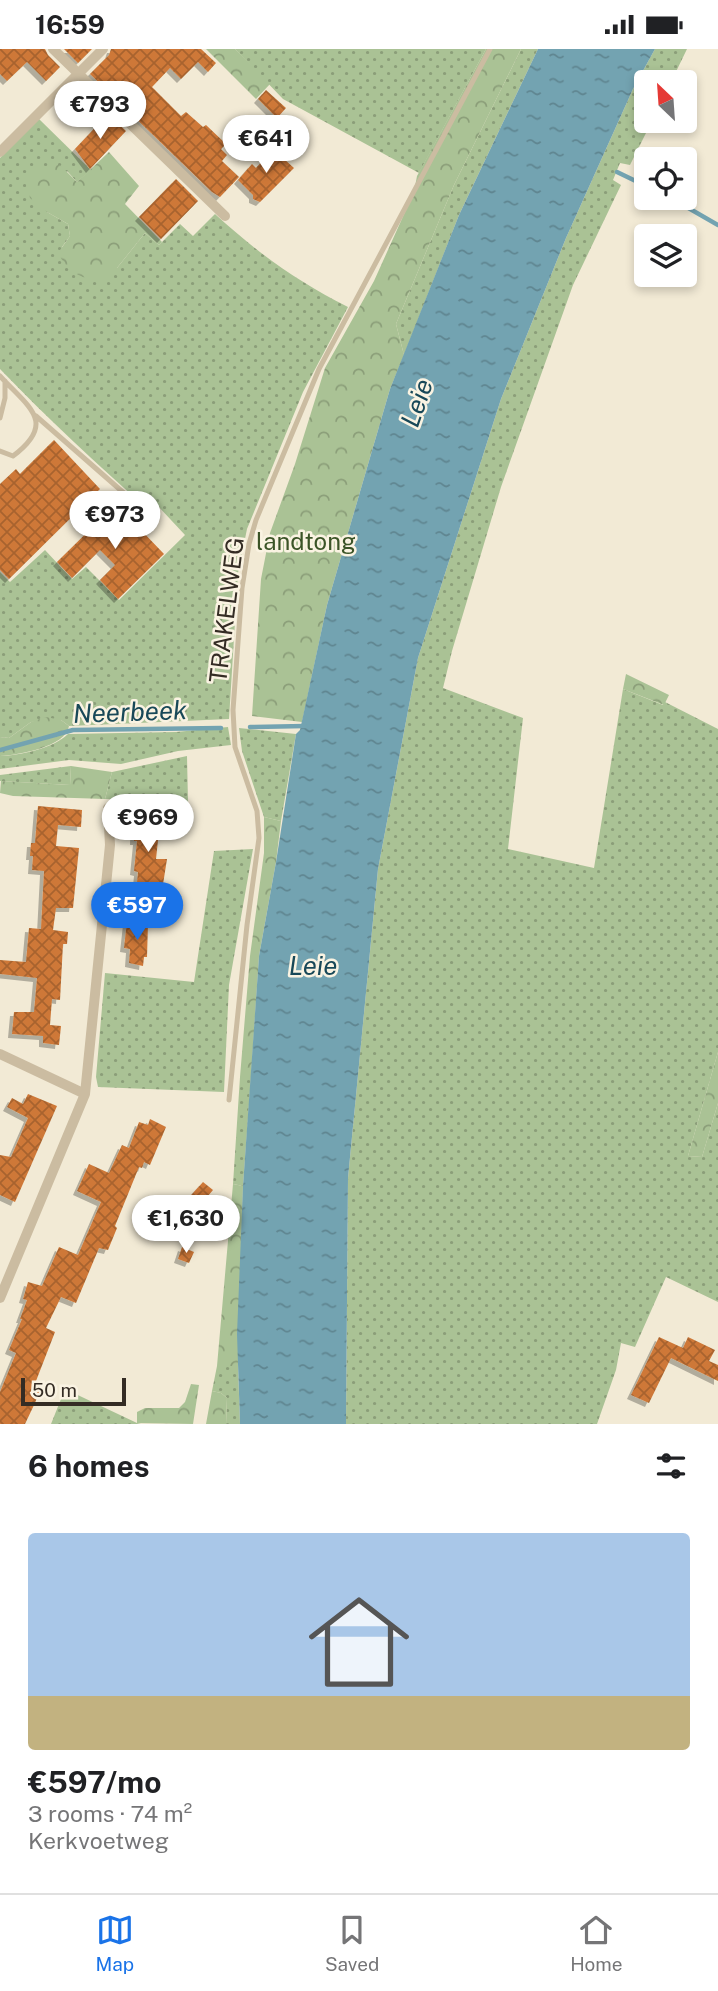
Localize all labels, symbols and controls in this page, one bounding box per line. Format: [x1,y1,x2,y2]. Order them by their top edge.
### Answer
text: 16:59 [35,9,105,40]
north arrow [634,70,696,133]
map controls [634,70,697,287]
pin: €793 [59,81,141,141]
text: €793 [70,90,130,117]
pin: €641 [225,115,307,175]
text: €641 [238,124,294,151]
button: locate [634,147,697,210]
button: layers [634,224,697,287]
water label: Leie [394,375,439,431]
pin: €973 [74,491,156,551]
text: €973 [85,500,145,527]
park label: landtong [256,527,356,555]
street label: TRAKELWEG [203,535,249,684]
water label: Neerbeek [72,694,188,729]
pin: €969 [107,795,189,854]
text: €969 [118,803,178,830]
pin: €597 [96,883,178,942]
text: €597 [107,891,167,918]
water label: Leie [289,950,337,981]
pin: €1,630 [129,1195,243,1255]
text: €1,630 [148,1204,224,1231]
scale bar [21,1375,126,1407]
text: 50 m [32,1379,77,1401]
icon: filters [652,1447,690,1485]
text: 6 homes [28,1448,150,1484]
icon: home [296,1579,422,1705]
text: €597/mo [28,1764,161,1800]
text: 3 rooms · 74 m² [28,1800,192,1827]
text: Kerkvoetweg [28,1827,169,1854]
tab: Map [95,1911,134,1975]
tab: Saved [325,1911,379,1975]
tab: Home [570,1911,623,1975]

